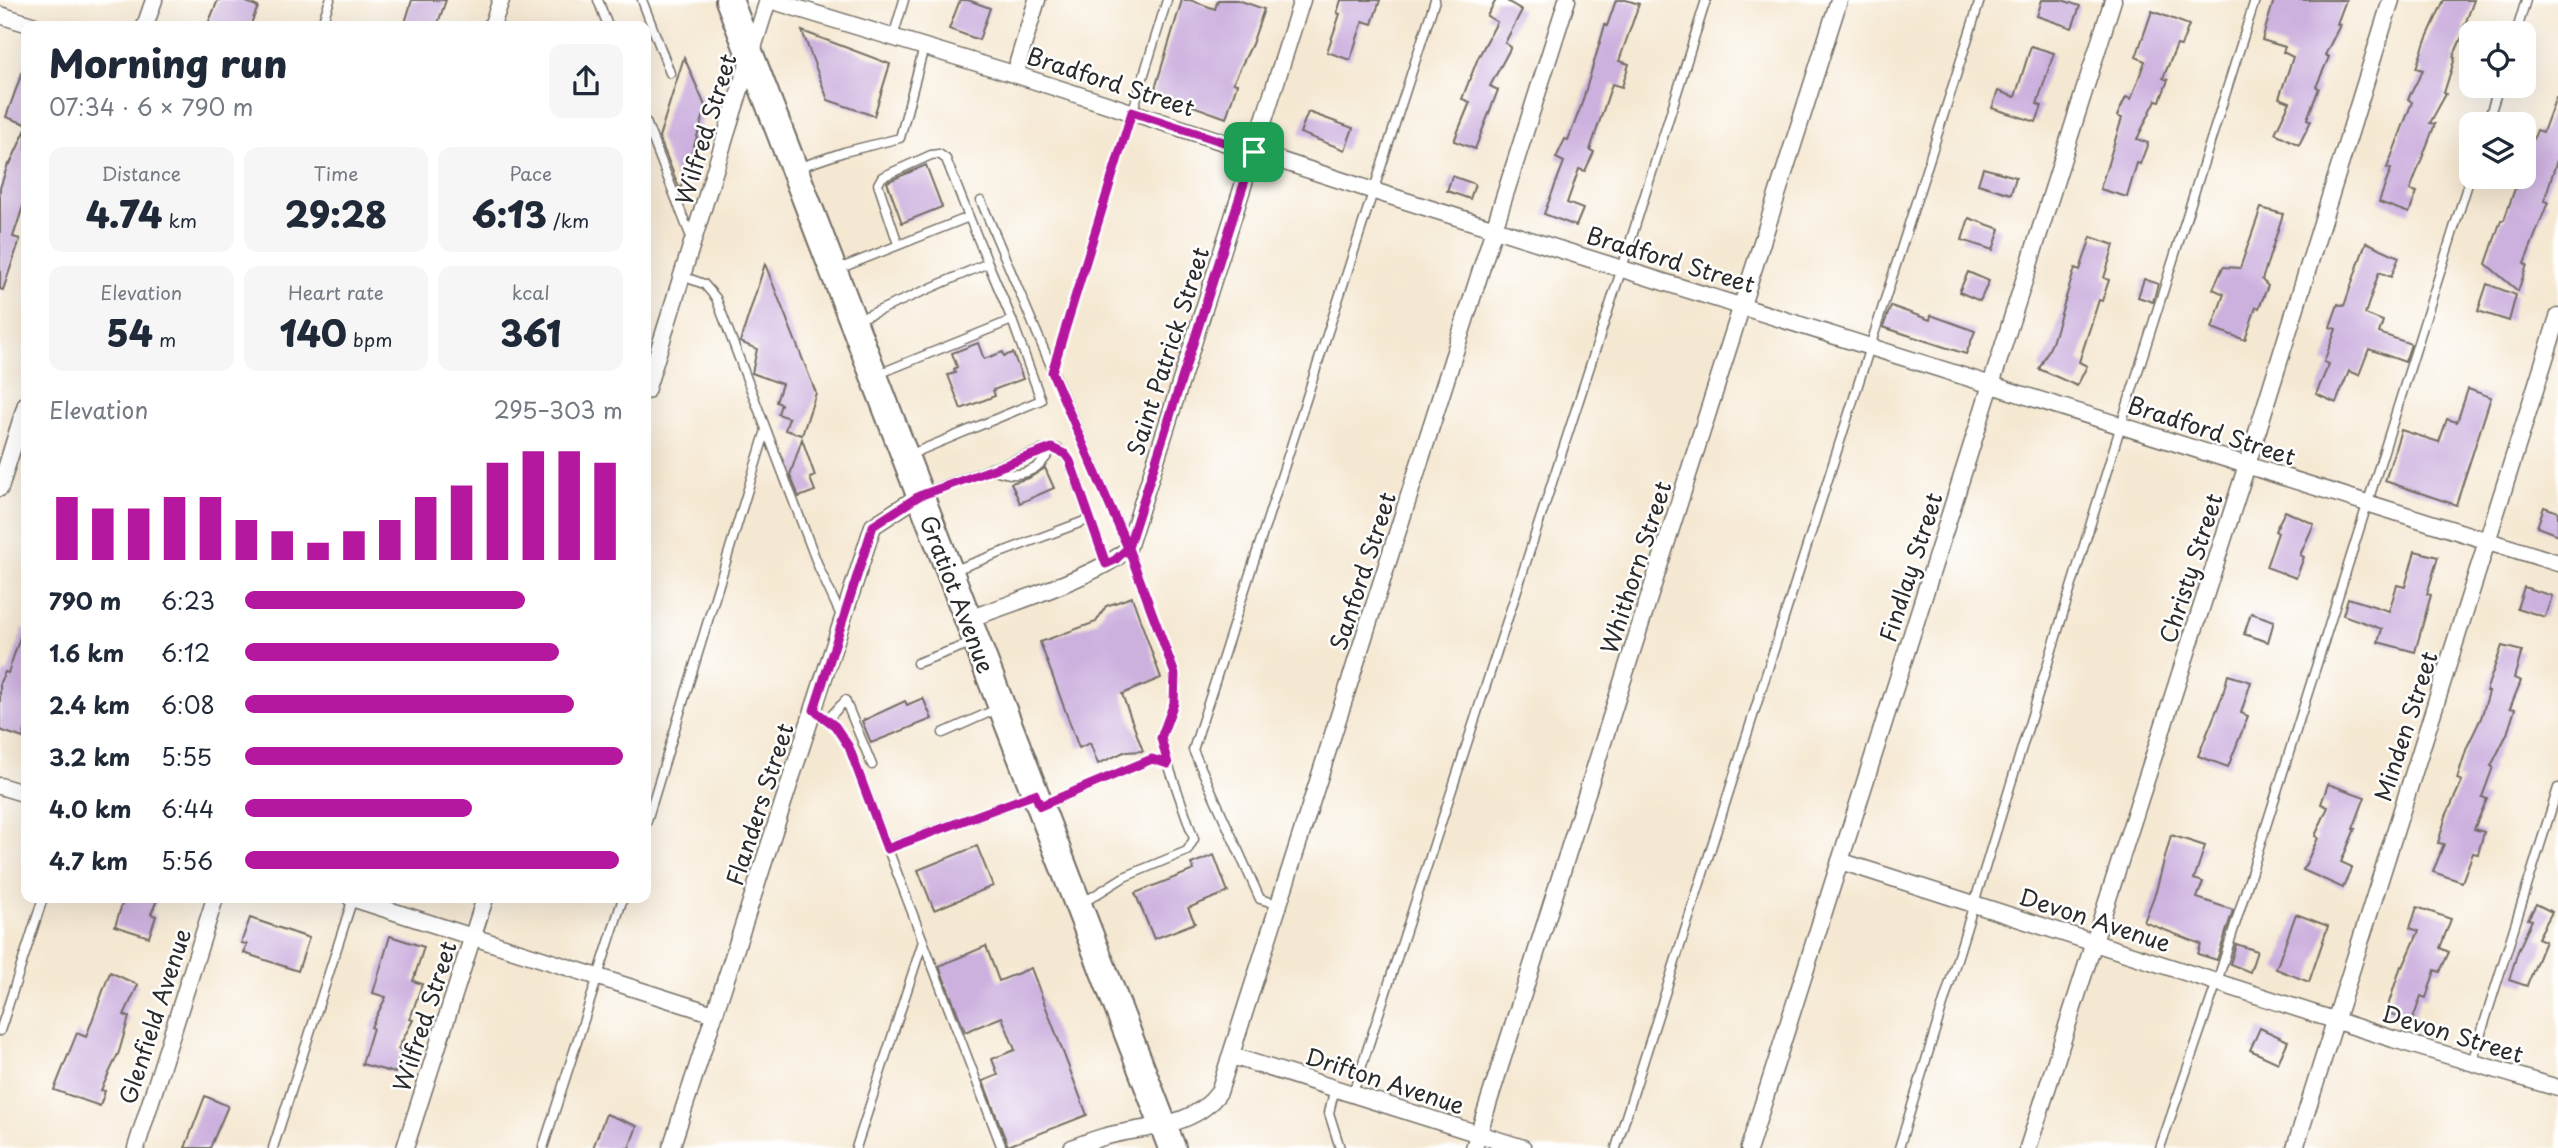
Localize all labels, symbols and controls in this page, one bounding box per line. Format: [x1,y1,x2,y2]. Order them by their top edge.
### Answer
map controls [2459,21,2536,189]
button: locate [2459,21,2536,98]
text: Morning run [49,34,287,91]
street label: Bradford Street [1023,37,1199,125]
button: share [549,44,623,118]
street label: Wilfred Street [665,49,745,209]
text: 07:34 · 6 × 790 m [49,89,253,124]
button: layers [2459,112,2536,189]
pin [1224,122,1284,182]
icon: arrive [1235,133,1273,171]
text: Distance [101,159,181,187]
text: Time [314,159,358,187]
text: Pace [509,159,552,187]
text: 4.74 [86,187,162,240]
text: 29:28 [285,187,387,240]
text: 6:13 [472,187,547,240]
text: km [162,206,197,234]
text: /km [547,206,589,234]
street label: Bradford Street [1582,217,1760,301]
street label: Saint Patrick Street [1117,242,1217,460]
text: Elevation [100,278,182,306]
text: Heart rate [288,278,384,306]
text: kcal [512,278,550,306]
text: 54 [106,306,153,359]
text: 140 [280,306,347,359]
text: 361 [500,306,561,359]
text: m [153,325,176,353]
text: bpm [347,325,392,353]
street label: Bradford Street [2124,386,2300,474]
text: Elevation [49,392,148,427]
text: 295–303 m [493,392,623,427]
street label: Whithorn Street [1591,476,1679,658]
street label: Sanford Street [1320,487,1404,655]
street label: Findlay Street [1869,488,1951,646]
street label: Christy Street [2149,488,2231,648]
street label: Gratiot Avenue [912,510,1004,678]
text: 790 m [49,583,121,618]
text: 6:23 [161,583,215,618]
text: 1.6 km [49,635,124,670]
text: 6:12 [161,635,210,670]
street label: Minden Street [2364,647,2446,805]
text: 2.4 km [49,687,130,722]
text: 6:08 [161,687,215,722]
street label: Flanders Street [716,718,802,890]
text: 3.2 km [49,739,130,774]
text: 5:55 [161,739,212,774]
text: 4.0 km [49,791,132,826]
text: 6:44 [161,791,214,826]
text: 4.7 km [49,843,128,878]
text: 5:56 [161,843,213,878]
street label: Devon Avenue [2015,878,2175,960]
street label: Glenfield Avenue [109,924,199,1108]
street label: Wilfred Street [383,936,465,1096]
street label: Devon Street [2378,995,2528,1071]
street label: Drifton Avenue [1301,1038,1469,1122]

